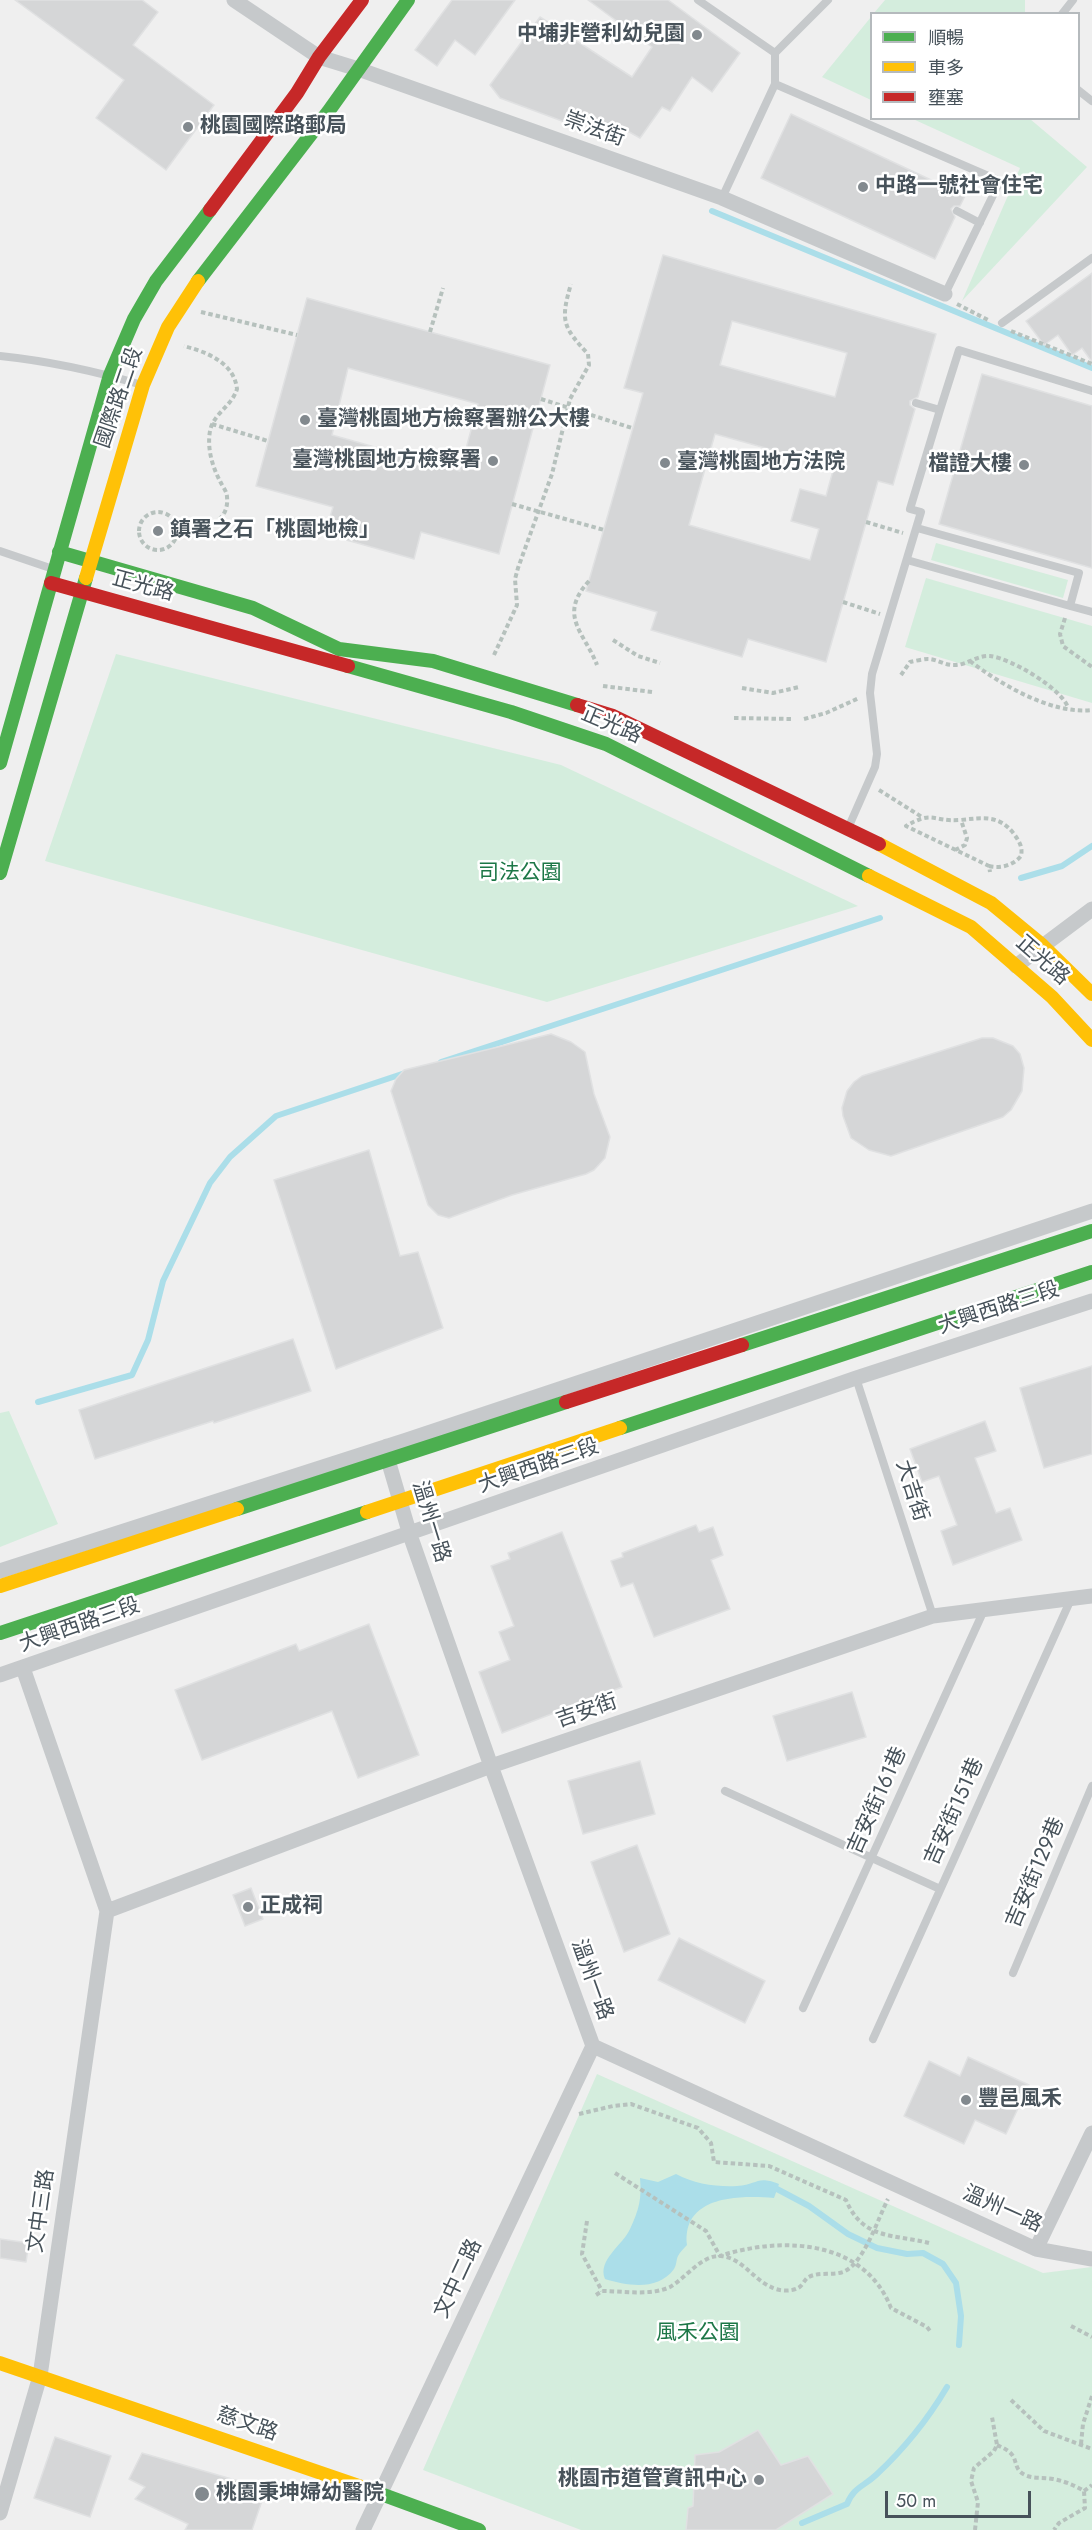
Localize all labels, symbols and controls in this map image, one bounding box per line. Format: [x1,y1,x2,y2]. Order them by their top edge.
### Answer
legend [870,12,1080,120]
place label: 中埔非營利幼兒園 [517,22,685,48]
text: 順暢 [928,25,964,51]
marker: 中埔非營利幼兒園 [690,28,704,42]
text: 車多 [928,55,964,81]
text: 壅塞 [928,85,964,111]
street label: 崇法街 [560,107,628,153]
place label: 桃園國際路郵局 [200,114,347,140]
marker: 桃園國際路郵局 [181,120,195,134]
place label: 中路一號社會住宅 [875,174,1043,200]
marker: 中路一號社會住宅 [856,180,870,194]
street label: 國際路二段 [91,344,149,452]
place label: 臺灣桃園地方檢察署辦公大樓 [317,407,590,433]
marker: 臺灣桃園地方檢察署辦公大樓 [298,413,312,427]
place label: 臺灣桃園地方檢察署 [292,448,481,474]
place label: 臺灣桃園地方法院 [677,450,845,476]
place label: 檔證大樓 [928,452,1012,478]
marker: 臺灣桃園地方檢察署 [486,454,500,468]
marker: 臺灣桃園地方法院 [658,456,672,470]
marker: 檔證大樓 [1017,458,1031,472]
place label: 鎮署之石「桃園地檢」 [170,518,380,544]
marker: 鎮署之石「桃園地檢」 [151,524,165,538]
street label: 正光路 [109,567,177,607]
street label: 正光路 [577,702,645,750]
park label: 司法公園 [478,861,562,887]
street label: 正光路 [1010,931,1074,991]
street label: 大興西路三段 [935,1278,1063,1340]
street label: 大興西路三段 [475,1435,603,1499]
street label: 大吉街 [889,1457,933,1525]
street label: 溫州一路 [406,1478,454,1566]
street label: 大興西路三段 [16,1594,144,1658]
street label: 吉安街 [553,1690,621,1734]
street label: 吉安街161巷 [843,1743,913,1859]
street label: 吉安街151巷 [920,1754,990,1870]
street label: 吉安街129巷 [1001,1814,1071,1932]
place label: 正成祠 [260,1894,323,1920]
marker: 正成祠 [241,1900,255,1914]
street label: 溫州一路 [565,1936,617,2024]
place label: 豐邑風禾 [978,2087,1062,2113]
marker: 豐邑風禾 [959,2093,973,2107]
street label: 文中三路 [24,2168,60,2254]
street label: 溫州一路 [959,2181,1045,2239]
street label: 文中二路 [430,2236,488,2322]
park label: 風禾公園 [656,2321,740,2347]
street label: 慈文路 [213,2403,281,2447]
place label: 桃園市道管資訊中心 [558,2467,747,2493]
marker: 桃園市道管資訊中心 [752,2473,766,2487]
scale bar [888,2479,1034,2517]
place label: 桃園秉坤婦幼醫院 [216,2481,384,2507]
marker: 桃園秉坤婦幼醫院 [193,2485,211,2503]
text: 50 m [896,2488,936,2514]

